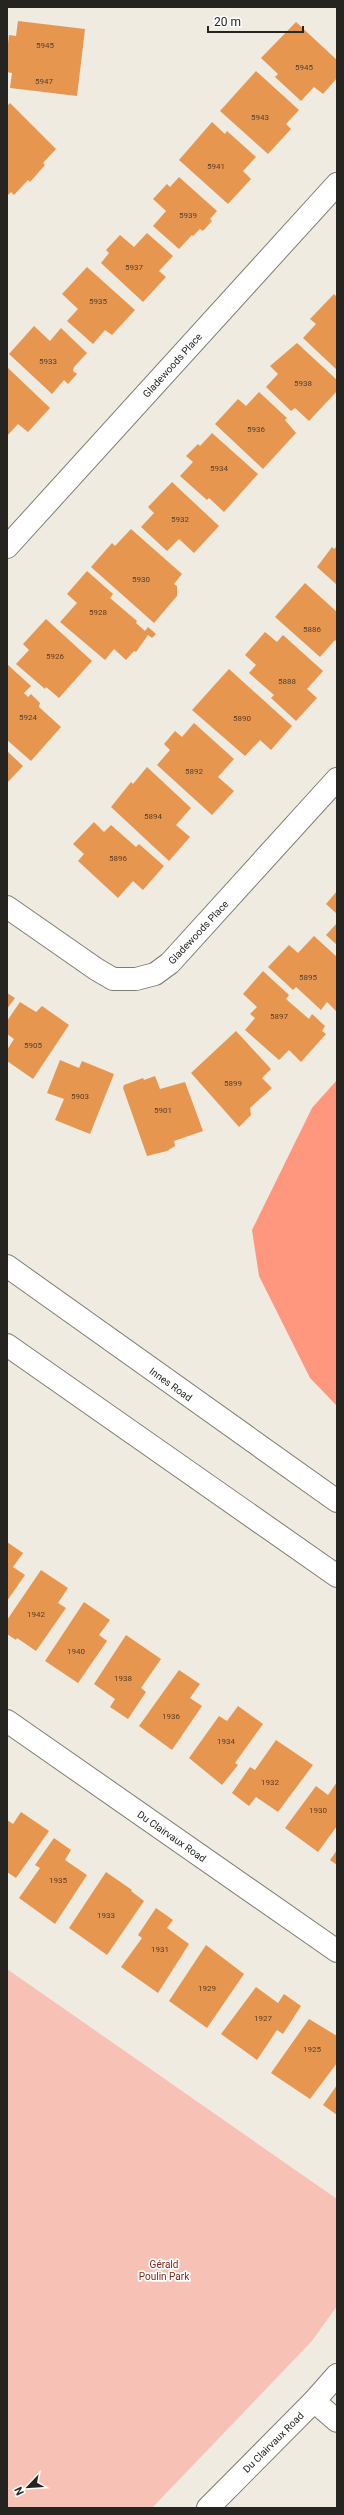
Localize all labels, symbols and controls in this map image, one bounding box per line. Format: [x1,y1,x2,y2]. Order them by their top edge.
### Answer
scale bar [208,8,303,34]
text: 20 m [214,15,241,29]
house number: 5945 [36,41,54,50]
house number: 5945 [295,63,313,72]
house number: 5947 [35,77,53,86]
house number: 5943 [251,113,269,122]
house number: 5941 [207,162,225,171]
house number: 5939 [179,211,197,220]
house number: 5937 [125,263,143,272]
house number: 5935 [89,297,107,306]
street label: Gladewoods Place [141,331,204,400]
house number: 5933 [39,357,57,366]
house number: 5938 [294,379,312,388]
house number: 5936 [247,425,265,434]
house number: 5934 [210,464,228,473]
house number: 5932 [171,515,189,524]
house number: 5930 [132,575,150,584]
house number: 5928 [89,608,107,617]
house number: 5886 [303,625,321,634]
house number: 5926 [46,652,64,661]
house number: 5888 [278,677,296,686]
house number: 5924 [19,713,37,722]
house number: 5890 [233,714,251,723]
house number: 5892 [185,767,203,776]
house number: 5894 [144,812,162,821]
house number: 5896 [109,854,127,863]
street label: Gladewoods Place [166,898,231,966]
house number: 5895 [299,973,317,982]
house number: 5897 [270,1012,288,1021]
house number: 5905 [24,1041,42,1050]
house number: 5899 [224,1079,242,1088]
house number: 5903 [71,1092,89,1101]
house number: 5901 [154,1106,172,1115]
street label: Innes Road [147,1365,194,1403]
house number: 1942 [27,1610,45,1619]
house number: 1940 [67,1647,85,1656]
house number: 1938 [114,1674,132,1683]
house number: 1936 [162,1712,180,1721]
house number: 1934 [217,1737,235,1746]
house number: 1932 [261,1778,279,1787]
house number: 1930 [309,1806,327,1815]
street label: Du Clairvaux Road [135,1809,208,1864]
house number: 1935 [49,1876,67,1885]
house number: 1933 [97,1911,115,1920]
house number: 1931 [151,1945,169,1954]
house number: 1929 [198,1984,216,1993]
house number: 1927 [254,2014,272,2023]
house number: 1925 [303,2045,321,2054]
park label: Gérald Poulin Park [139,2259,190,2282]
street label: Du Clairvaux Road [241,2410,306,2475]
north arrow [8,2467,48,2507]
text: N [12,2485,27,2497]

